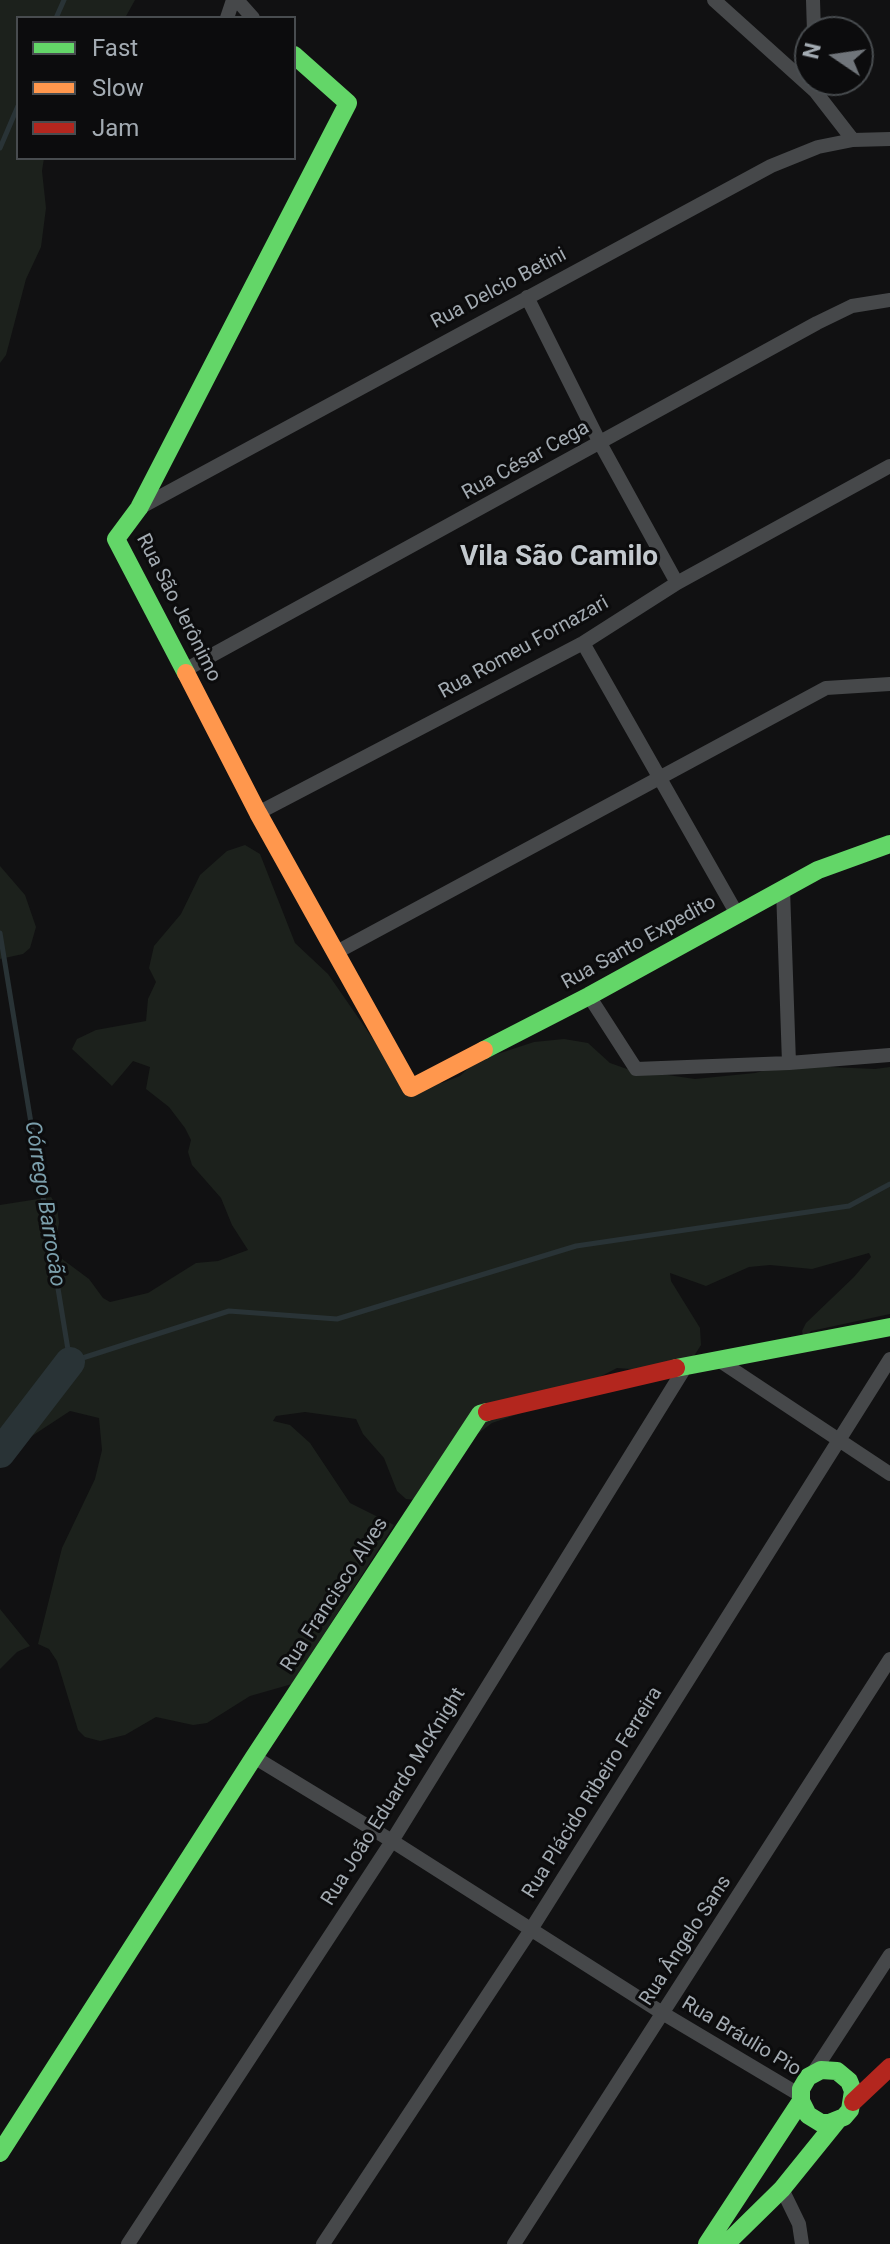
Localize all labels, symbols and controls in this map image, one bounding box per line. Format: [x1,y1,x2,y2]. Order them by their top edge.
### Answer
legend [16,16,296,160]
north arrow [794,16,874,96]
text: Fast [92,34,138,62]
text: N [798,41,826,61]
text: Slow [92,74,144,102]
text: Jam [92,114,139,142]
street label: Rua Delcio Betini [427,243,571,335]
street label: Rua César Cega [458,416,594,506]
street label: Rua São Jerônimo [130,530,226,686]
district label: Vila São Camilo [460,541,658,575]
street label: Rua Romeu Fornazari [435,591,613,705]
street label: Rua Santo Expedito [558,891,720,995]
water label: Córrego Barrocão [18,1119,70,1289]
street label: Rua Francisco Alves [276,1513,394,1677]
street label: Rua Plácido Ribeiro Ferreira [518,1683,668,1903]
street label: Rua João Eduardo McKnight [317,1684,471,1910]
street label: Rua Ângelo Sans [635,1871,737,2011]
street label: Rua Bráulio Pio [677,1992,805,2082]

